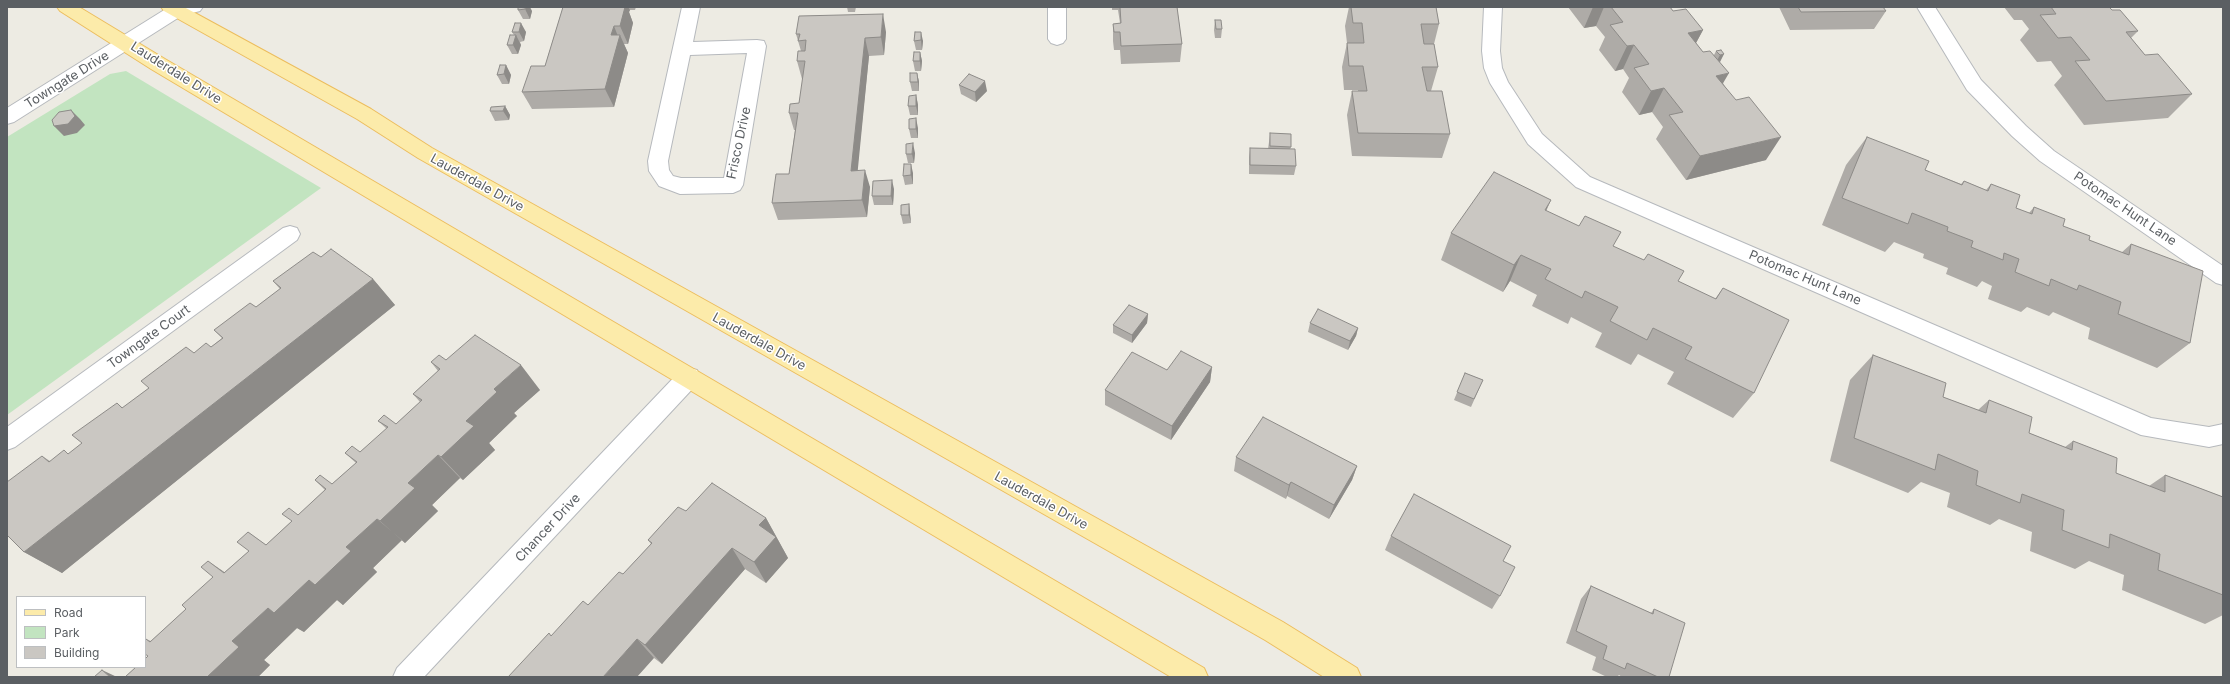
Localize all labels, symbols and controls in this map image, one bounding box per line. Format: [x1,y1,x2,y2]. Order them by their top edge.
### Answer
street label: Lauderdale Drive [128,39,224,107]
street label: Towngate Drive [22,48,112,112]
street label: Frisco Drive [724,105,754,181]
street label: Lauderdale Drive [428,151,526,215]
street label: Potomac Hunt Lane [2071,169,2179,249]
street label: Potomac Hunt Lane [1746,247,1864,309]
street label: Towngate Court [105,302,193,372]
street label: Lauderdale Drive [710,310,808,374]
street label: Lauderdale Drive [992,469,1090,533]
street label: Chancer Drive [512,491,584,565]
legend [16,596,146,668]
text: Road [54,605,83,620]
text: Park [54,625,80,640]
text: Building [54,645,99,660]

